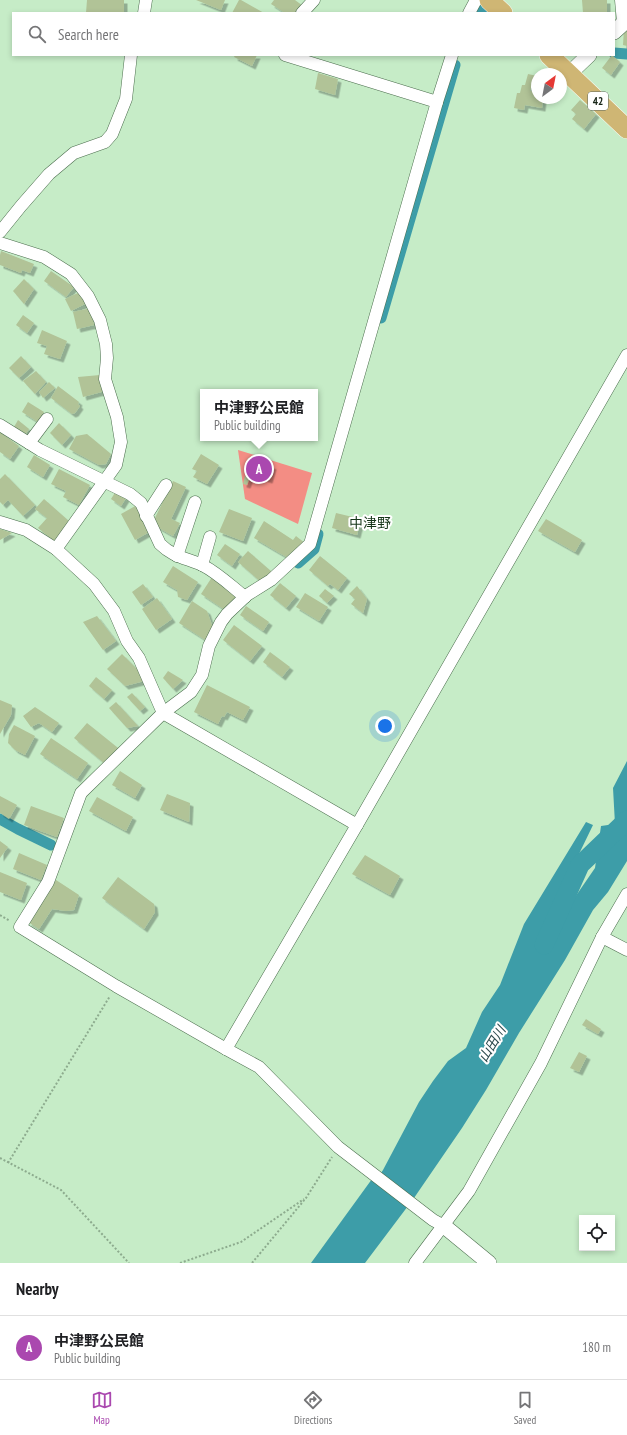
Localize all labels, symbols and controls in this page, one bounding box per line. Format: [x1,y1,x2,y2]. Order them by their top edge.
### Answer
search box [12,12,615,56]
icon: search [26,23,48,45]
text: Search here [58,25,119,44]
north arrow [531,68,567,104]
road number: 42 [588,92,608,110]
popup [200,389,318,441]
text: 中津野公民館 [214,398,304,417]
text: Public building [214,417,281,434]
pin: A [246,454,272,484]
district label: 中津野 [349,514,391,532]
your location [375,716,395,736]
water label: 山田川 [475,1021,510,1065]
map controls [579,1215,615,1251]
button: locate [579,1215,615,1251]
text: Nearby [16,1278,59,1300]
text: 中津野公民館 [54,1331,144,1350]
text: A [26,1339,32,1356]
text: 180 m [582,1339,611,1356]
text: Public building [54,1350,121,1367]
tab: Map [91,1389,113,1427]
tab: Directions [294,1389,332,1427]
tab: Saved [514,1389,536,1427]

